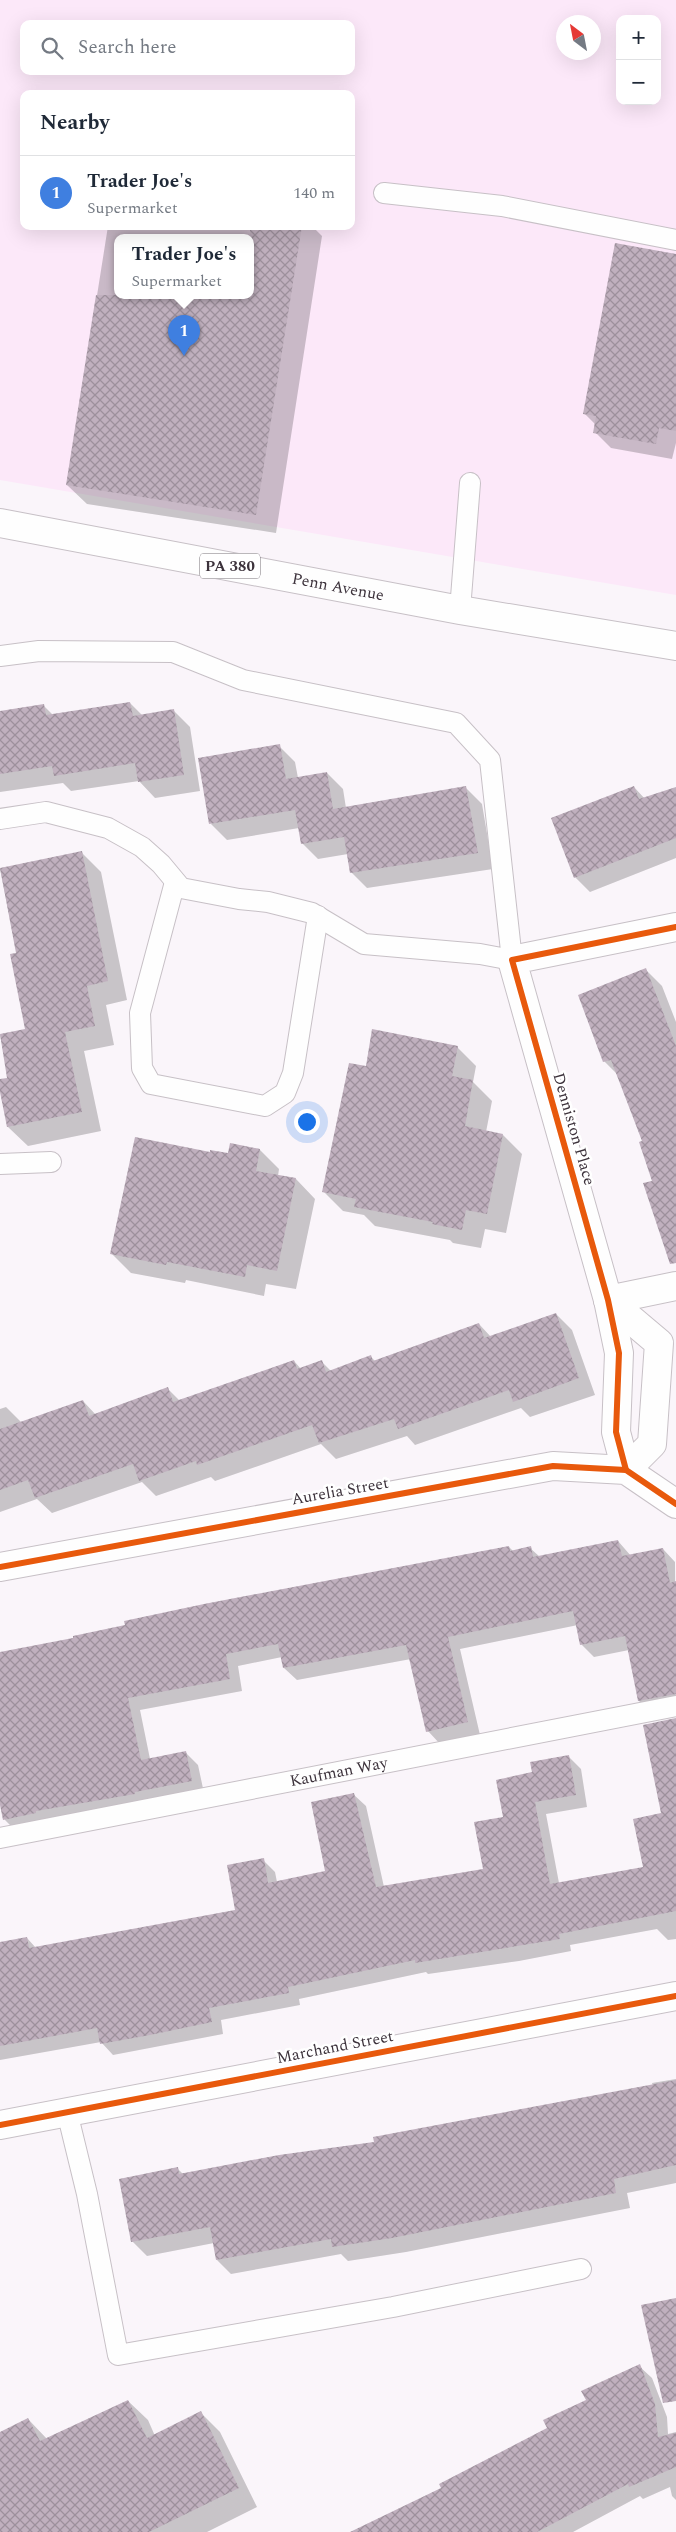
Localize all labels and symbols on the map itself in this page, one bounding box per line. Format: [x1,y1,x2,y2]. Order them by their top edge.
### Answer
north arrow [556,15,601,60]
pin: 1 [168,315,200,356]
road number: PA 380 [200,554,260,578]
street label: Penn Avenue [290,566,386,607]
street label: Denniston Place [546,1070,602,1188]
your location [294,1109,320,1135]
street label: Aurelia Street [290,1471,391,1511]
street label: Kaufman Way [288,1750,391,1793]
street label: Marchand Street [275,2024,396,2070]

